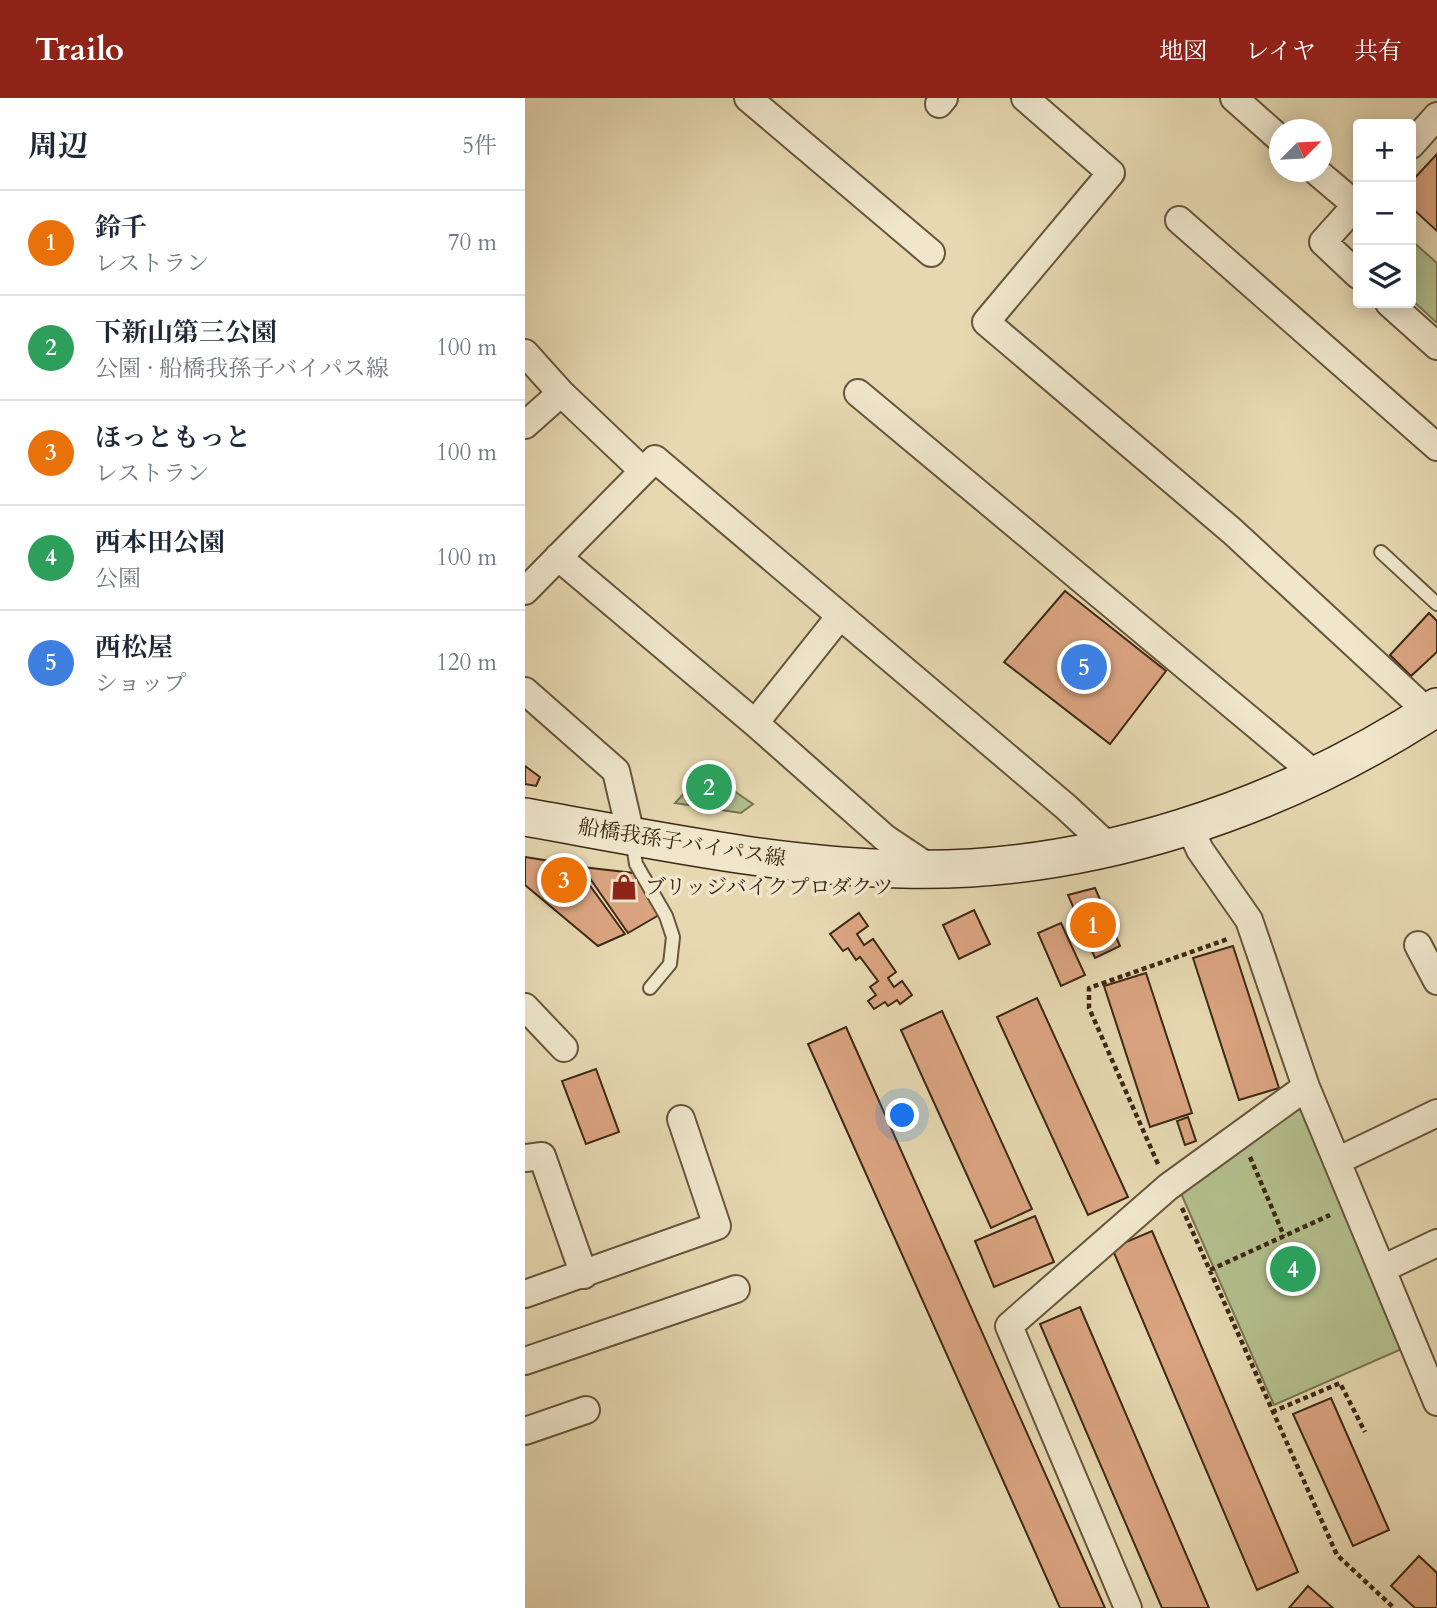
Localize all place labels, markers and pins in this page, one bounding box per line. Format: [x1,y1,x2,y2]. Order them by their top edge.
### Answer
pin: 5 [1061,641,1107,693]
pin: 2 [686,761,732,813]
pin: 3 [541,854,587,906]
shop icon: ブリッジバイクプロダクツ [609,872,639,902]
place label: ブリッジバイクプロダクツ [645,873,893,902]
pin: 1 [1070,899,1116,951]
pin: 4 [1270,1243,1316,1295]

